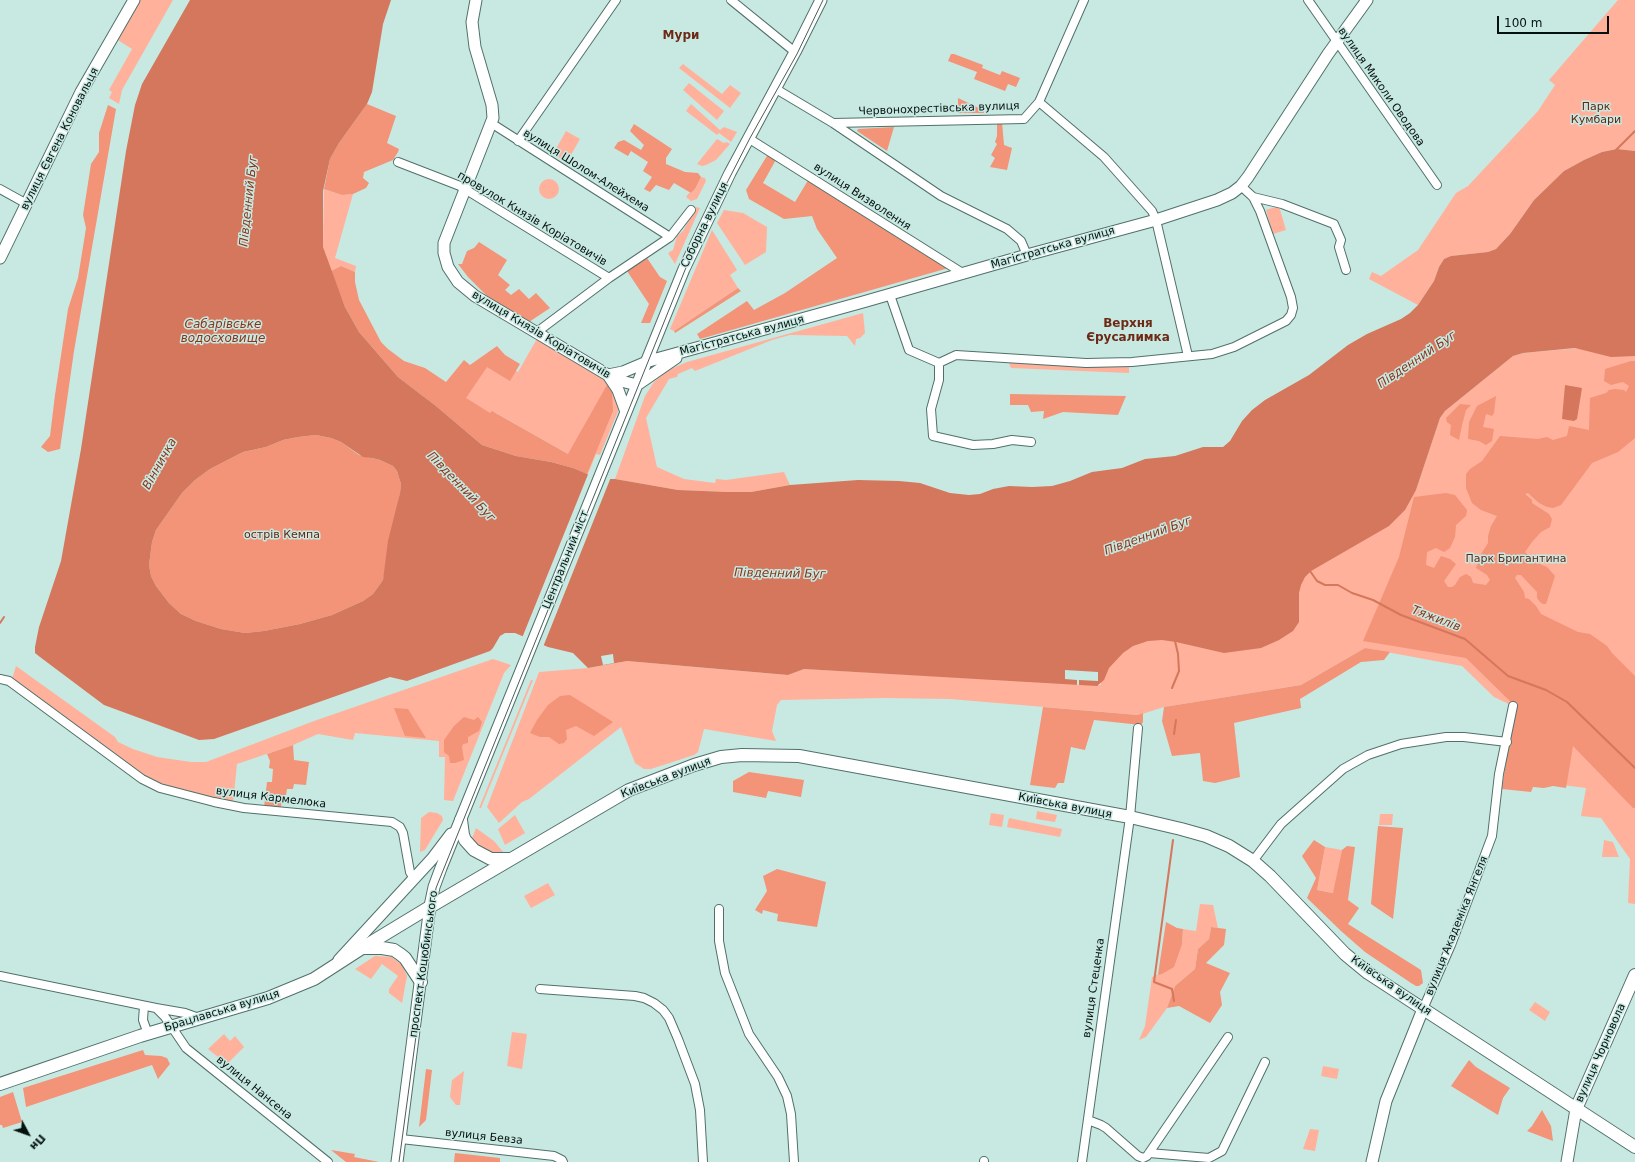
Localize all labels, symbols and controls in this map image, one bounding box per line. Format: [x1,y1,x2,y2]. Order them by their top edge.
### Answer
scale bar [1499,8,1611,34]
text: 100 m [1504,16,1542,30]
street label: вулиця Миколи Оводова [1335,25,1427,149]
district label: Мури [663,29,699,43]
street label: вулиця Євгена Коновальця [18,66,102,212]
street label: Червонохрестівська вулиця [858,100,1020,118]
park label: Парк Кумбари [1571,100,1621,126]
street label: вулиця Шолом-Алейхема [521,127,651,215]
water label: Південний Буг [237,155,261,247]
street label: вулиця Визволення [811,161,913,233]
street label: провулок Князів Коріатовичів [455,169,609,269]
street label: Соборна вулиця [679,180,731,270]
street label: Магістратська вулиця [989,224,1117,272]
street label: вулиця Князів Коріатовичів [469,288,613,382]
street label: Магістратська вулиця [678,313,806,359]
district label: Верхня Єрусалимка [1086,317,1170,345]
water label: Сабарівське водосховище [181,318,265,346]
water label: Південний Буг [1375,328,1459,392]
water label: Вінничка [140,436,180,492]
water label: Південний Буг [424,449,498,525]
street label: Центральний міст [540,509,592,611]
water label: Південний Буг [1102,514,1194,558]
park label: острів Кемпа [244,528,320,542]
park label: Парк Бригантина [1465,552,1567,566]
water label: Південний Буг [734,566,826,582]
water label: Тяжилів [1410,603,1462,635]
street label: Київська вулиця [619,755,713,801]
street label: вулиця Кармелюка [215,785,327,811]
street label: Київська вулиця [1017,790,1113,822]
street label: вулиця Академіка Янгеля [1423,854,1491,998]
street label: проспект Коцюбинського [407,890,441,1038]
street label: вулиця Стеценка [1080,937,1108,1039]
street label: Київська вулиця [1348,953,1434,1019]
street label: Брацлавська вулиця [163,987,281,1035]
street label: вулиця Чорновола [1573,1001,1629,1105]
street label: вулиця Нансена [213,1053,295,1123]
north arrow [8,1114,48,1154]
street label: вулиця Бевза [444,1126,524,1148]
text: Пн [27,1132,48,1153]

